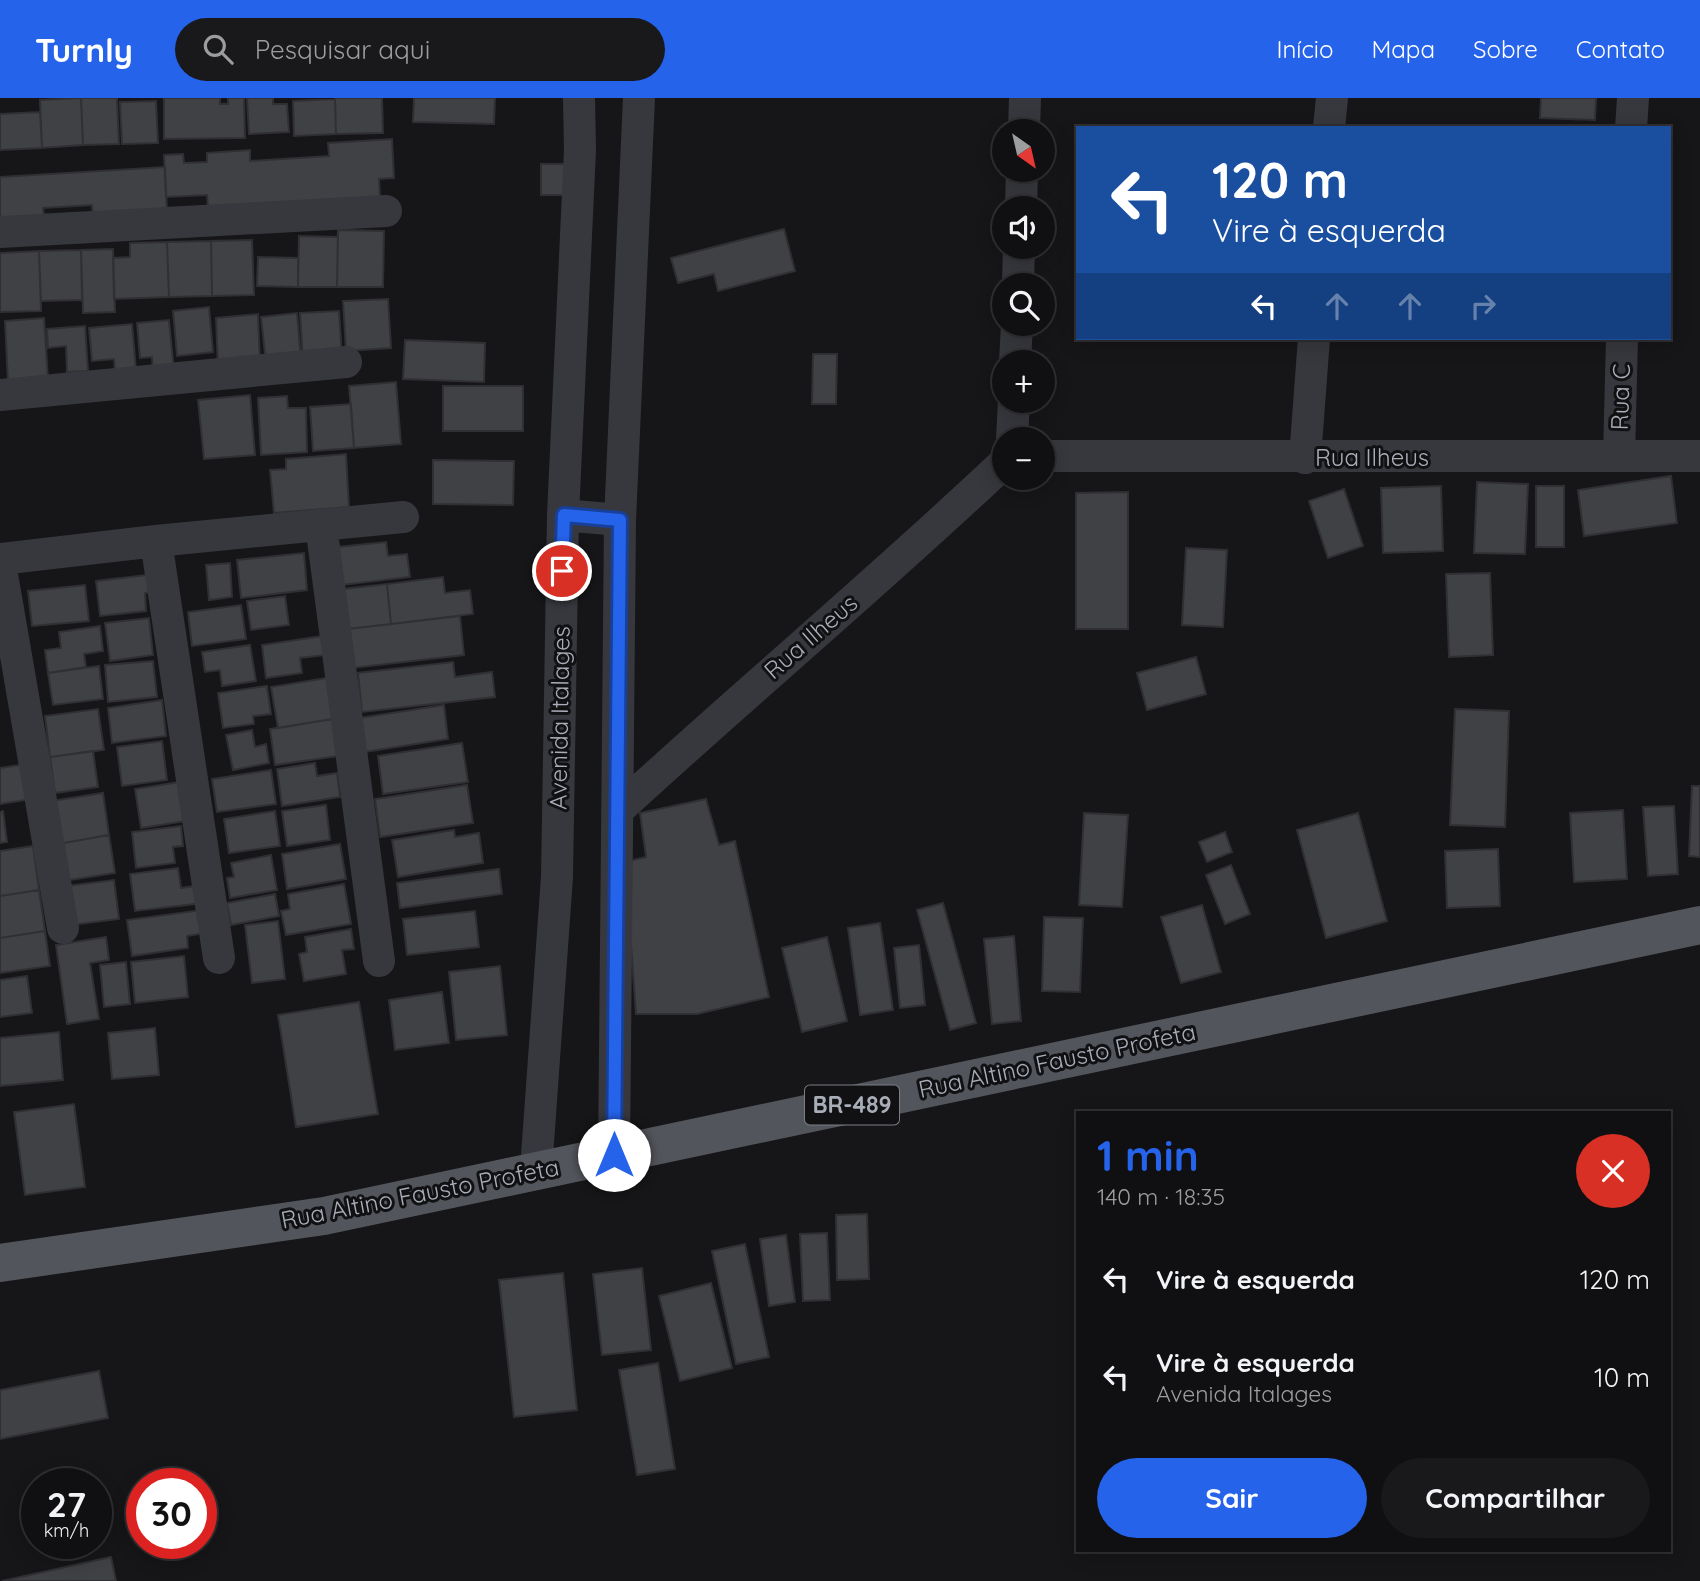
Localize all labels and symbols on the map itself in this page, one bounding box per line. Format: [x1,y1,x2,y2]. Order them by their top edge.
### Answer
north arrow [992,119,1055,182]
street label: Rua C [1604,363,1636,431]
street label: Rua Ilheus [1315,442,1429,472]
pin [532,541,592,601]
street label: Rua Ilheus [757,587,863,685]
street label: Avenida Italages [542,626,576,810]
street label: Rua Altino Fausto Profeta [915,1016,1198,1104]
road number: BR-489 [805,1086,899,1124]
position arrow [577,1118,651,1192]
street label: Rua Altino Fausto Profeta [278,1151,561,1235]
speed limit sign: 30 [126,1468,217,1559]

